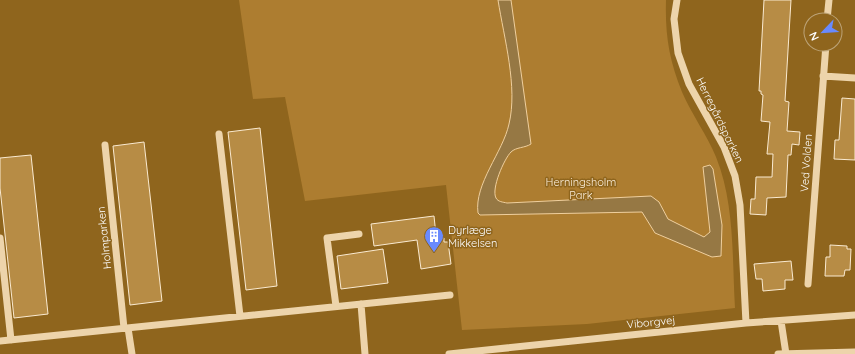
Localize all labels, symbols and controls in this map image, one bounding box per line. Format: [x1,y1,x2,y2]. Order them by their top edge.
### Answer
north arrow [803,12,843,52]
text: N [806,30,822,43]
street label: Herregårdsparken [693,75,747,165]
street label: Ved Volden [797,133,815,193]
park label: Herningsholm Park [546,175,616,202]
street label: Holmparken [94,206,114,270]
place label: Dyrlæge Mikkelsen [448,223,497,250]
building icon: Dyrlæge Mikkelsen [423,225,445,253]
street label: Viborgvej [626,312,676,332]

